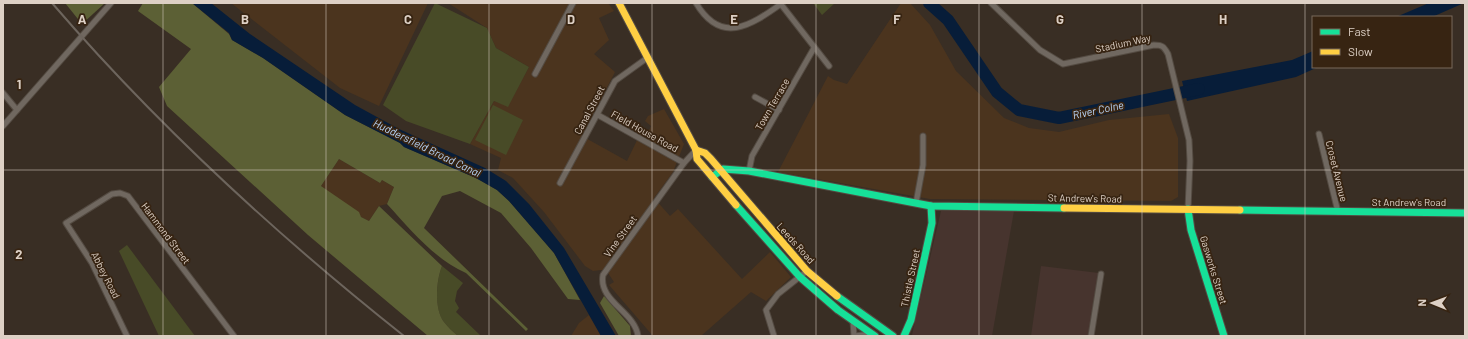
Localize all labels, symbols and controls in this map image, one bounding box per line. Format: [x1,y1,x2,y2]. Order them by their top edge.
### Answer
text: A [78,11,87,27]
text: B [241,11,249,27]
text: C [404,11,412,27]
text: D [567,11,575,27]
text: E [730,11,738,27]
text: F [893,11,901,27]
text: G [1056,11,1064,27]
text: H [1219,11,1227,27]
legend [1312,16,1452,68]
text: Fast [1348,24,1371,38]
street label: Stadium Way [1094,31,1152,55]
text: Slow [1348,44,1373,58]
text: 1 [17,76,21,92]
street label: Town Terrace [752,76,792,132]
street label: Canal Street [571,83,607,136]
water label: River Colne [1071,98,1125,121]
street label: Field House Road [609,108,681,154]
water label: Huddersfield Broad Canal [371,116,484,179]
street label: Croset Avenue [1324,139,1350,203]
street label: St Andrew's Road [1048,191,1122,205]
street label: St Andrew's Road [1372,196,1446,208]
street label: Hammond Street [139,200,193,266]
street label: Vine Street [601,213,639,259]
street label: Leeds Road [775,220,817,266]
street label: Gasworks Street [1198,234,1230,306]
text: 2 [15,246,23,262]
street label: Thistle Street [898,248,922,308]
street label: Abbey Road [89,250,123,300]
north arrow [1412,283,1452,323]
text: N [1415,299,1428,307]

